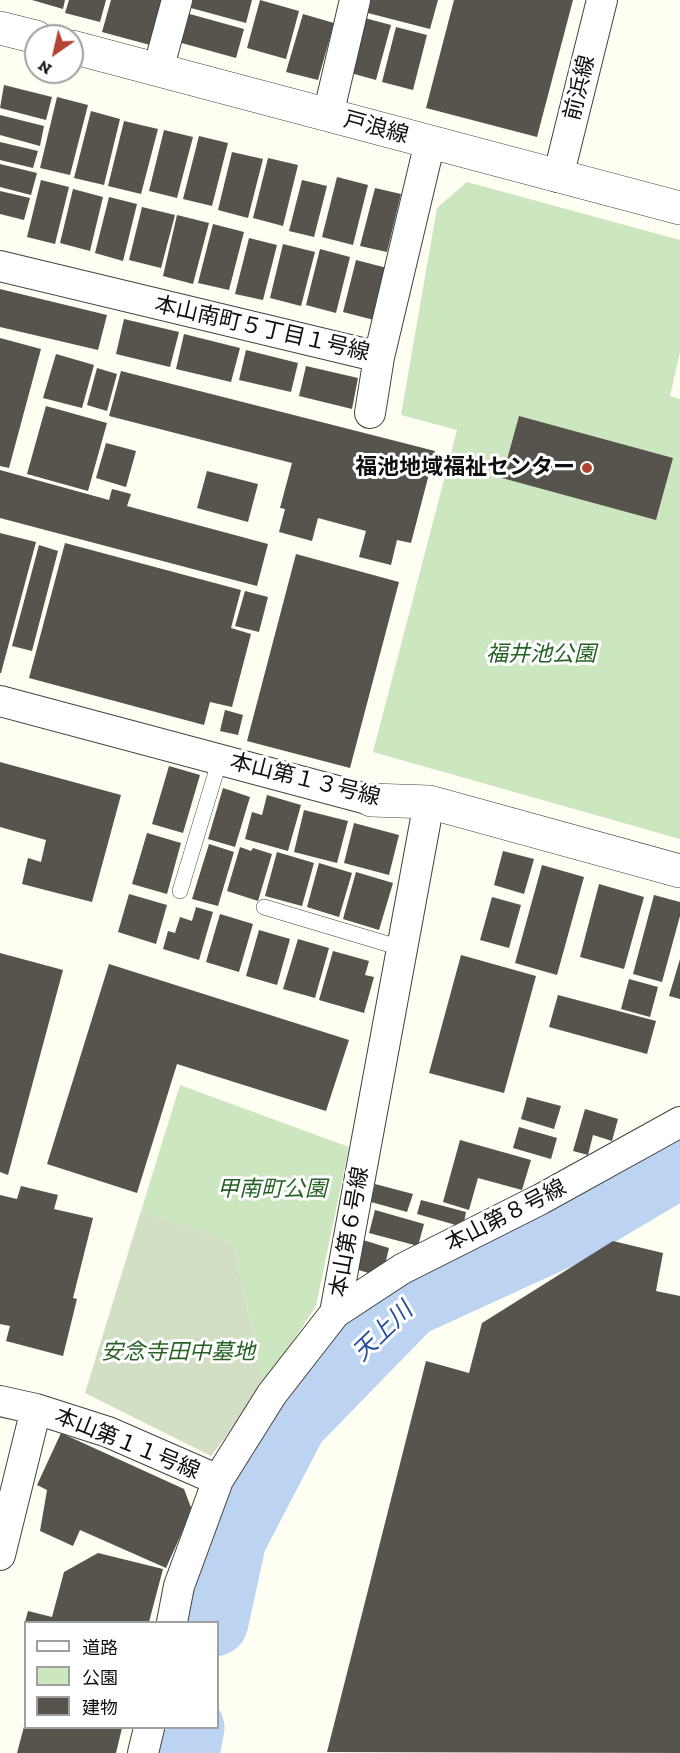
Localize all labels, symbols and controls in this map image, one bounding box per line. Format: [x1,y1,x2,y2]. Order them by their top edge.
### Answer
north arrow [24,24,84,84]
street label: 前浜線 [559,53,601,123]
text: N [34,56,55,79]
street label: 戸浪線 [341,107,411,149]
street label: 本山南町５丁目１号線 [152,291,372,367]
place label: 福池地域福祉センター [355,455,575,481]
marker: 福池地域福祉センター [580,461,594,475]
park label: 福井池公園 [486,642,596,668]
street label: 本山第１３号線 [227,749,383,811]
street label: 本山第６号線 [326,1165,374,1299]
street label: 本山第８号線 [441,1174,571,1258]
park label: 甲南町公園 [217,1177,327,1203]
water label: 天上川 [347,1297,419,1367]
park label: 安念寺田中墓地 [101,1340,255,1366]
street label: 本山第１１号線 [51,1403,203,1485]
legend [24,1621,219,1729]
text: 道路 [82,1637,118,1659]
text: 公園 [82,1667,118,1689]
text: 建物 [82,1697,118,1719]

